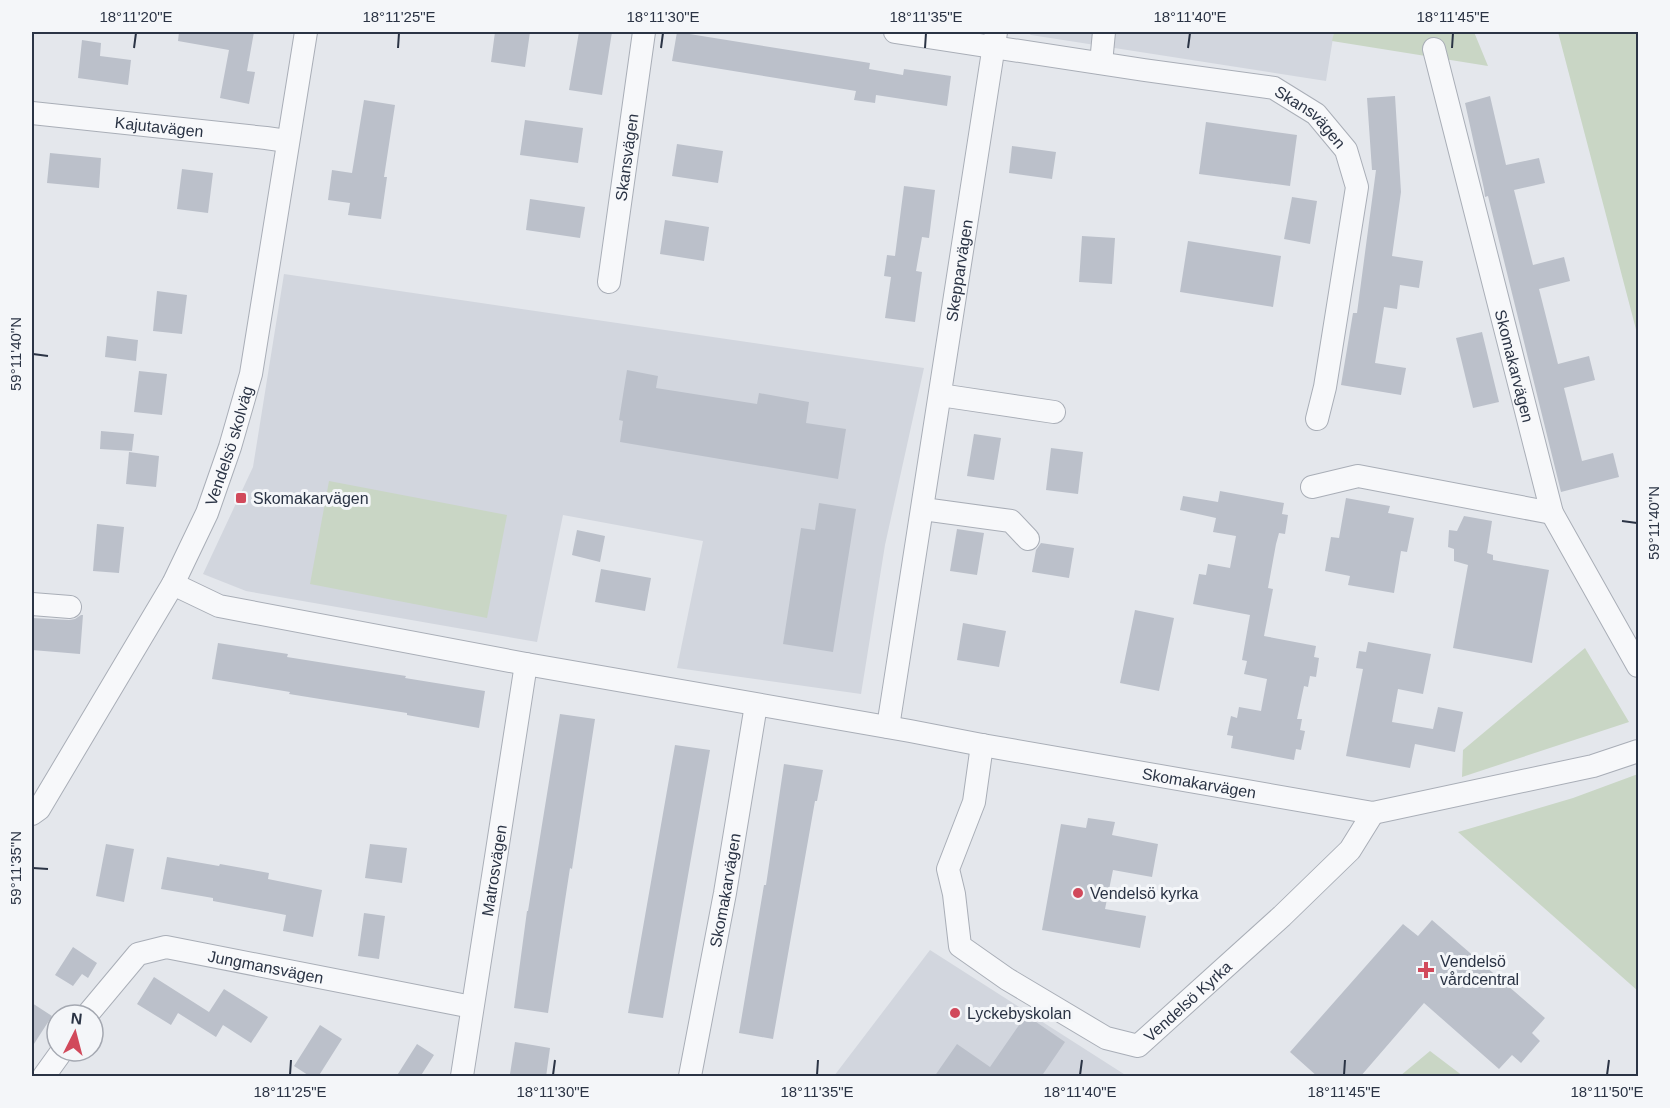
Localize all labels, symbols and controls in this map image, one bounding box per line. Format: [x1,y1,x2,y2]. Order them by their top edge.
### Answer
text: 18°11'20"E [99,8,173,25]
text: 18°11'25"E [362,8,436,25]
text: 18°11'30"E [626,8,700,25]
text: 18°11'35"E [889,8,963,25]
text: 18°11'40"E [1153,8,1227,25]
text: 18°11'45"E [1416,8,1490,25]
street label: Skansvägen [1272,82,1349,151]
street label: Skansvägen [612,112,641,202]
street label: Kajutavägen [114,113,204,140]
street label: Skepparvägen [943,218,975,323]
street label: Skomakarvägen [1492,308,1537,424]
text: 59°11'40"N [7,317,24,391]
street label: Vendelsö skolväg [202,384,256,508]
text: 59°11'40"N [1645,486,1662,560]
place label: Skomakarvägen [253,490,369,507]
marker: Skomakarvägen [234,491,248,505]
street label: Skomakarvägen [1141,764,1258,801]
street label: Matrosvägen [478,823,509,917]
text: 59°11'35"N [7,831,24,905]
street label: Skomakarvägen [706,832,743,949]
place label: Vendelsö kyrka [1090,885,1199,902]
marker: Vendelsö kyrka [1071,886,1085,900]
street label: Jungmansvägen [206,947,325,986]
place label: Vendelsö vårdcentral [1440,953,1519,988]
street label: Vendelsö Kyrka [1141,958,1235,1045]
marker: Vendelsö vårdcentral [1417,961,1435,979]
north arrow [45,1003,105,1063]
place label: Lyckebyskolan [967,1005,1071,1022]
marker: Lyckebyskolan [948,1006,962,1020]
text: N [70,1010,83,1028]
text: 18°11'25"E [253,1083,327,1100]
text: 18°11'30"E [516,1083,590,1100]
text: 18°11'35"E [780,1083,854,1100]
text: 18°11'40"E [1043,1083,1117,1100]
text: 18°11'45"E [1307,1083,1381,1100]
text: 18°11'50"E [1570,1083,1644,1100]

